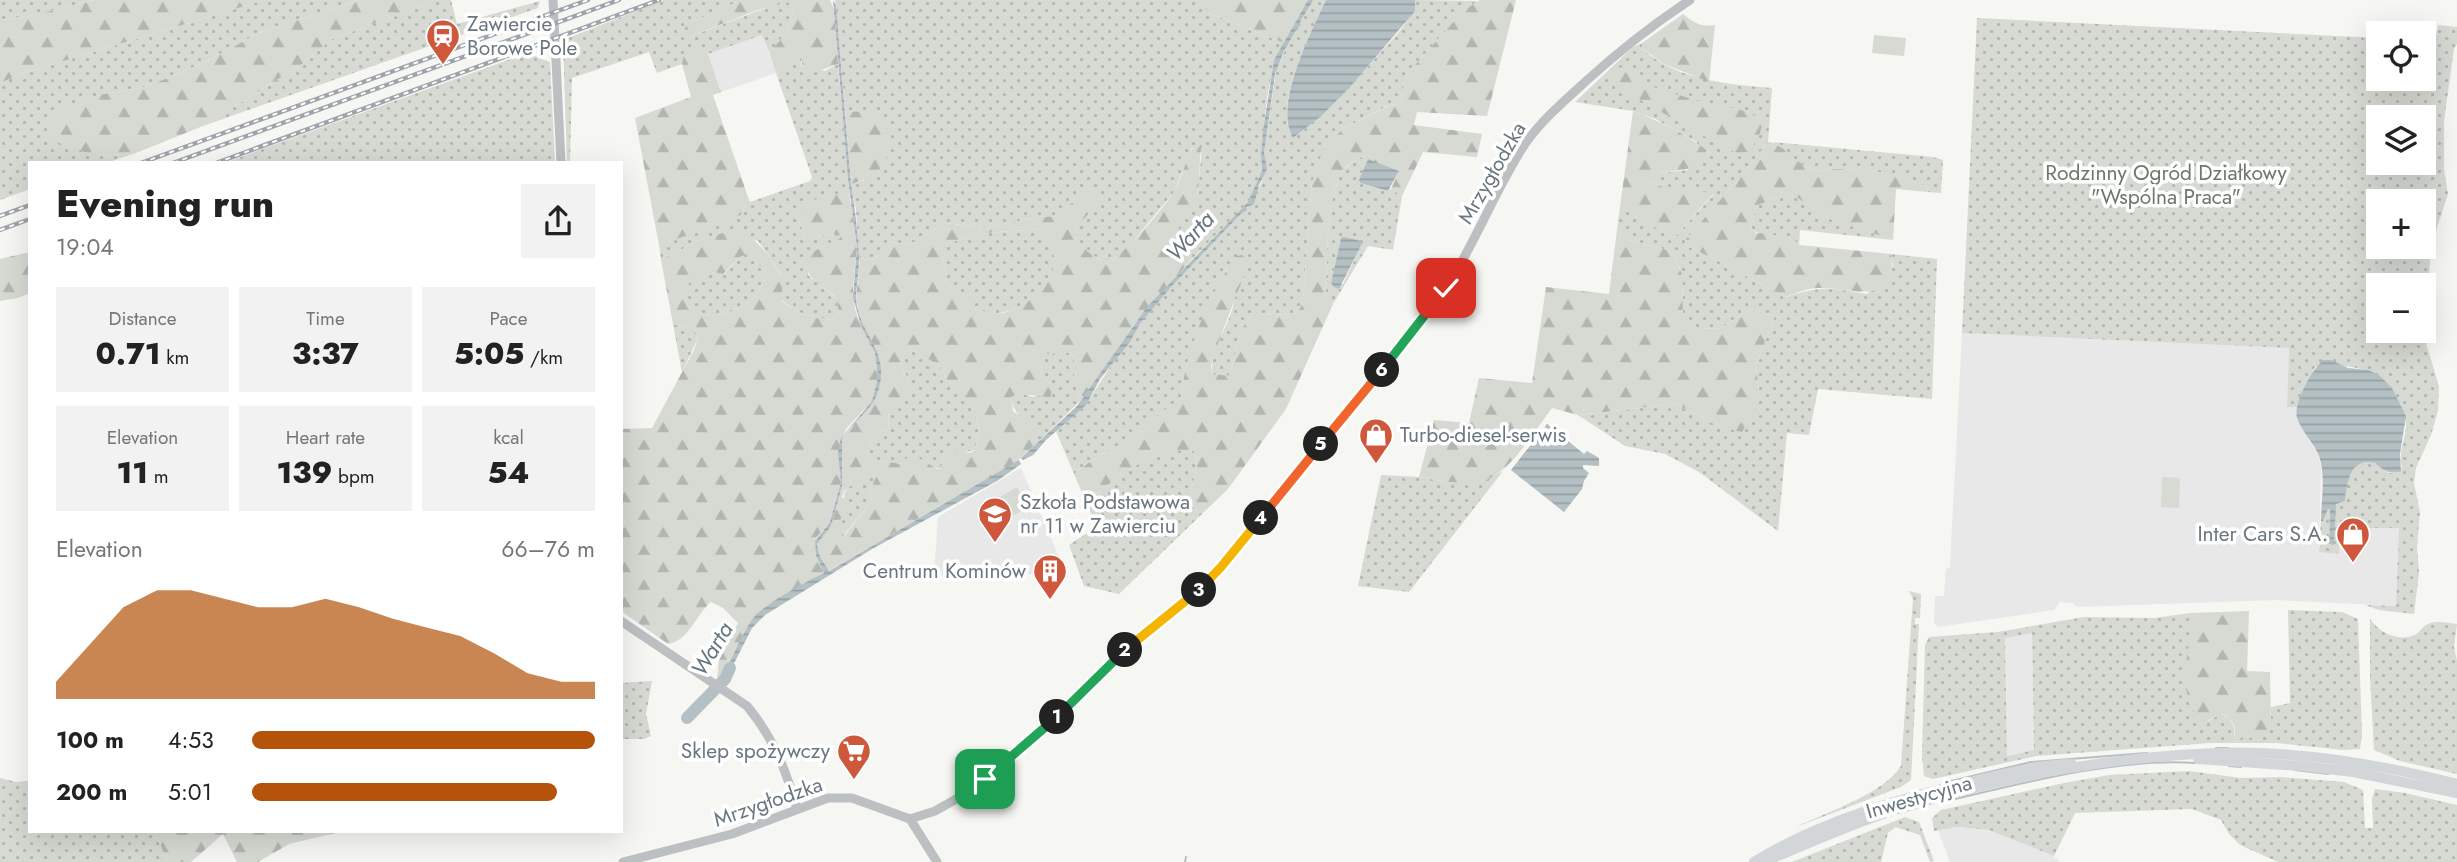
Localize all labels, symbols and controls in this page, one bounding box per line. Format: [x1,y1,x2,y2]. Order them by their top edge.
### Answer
place label: Zawiercie Borowe Pole [467,9,577,63]
station icon: Zawiercie Borowe Pole [424,17,462,66]
map controls [2366,21,2436,343]
button: locate [2366,21,2436,91]
button: layers [2366,105,2436,175]
street label: Mrzygłodzka [1451,117,1533,229]
park label: Rodzinny Ogród Działkowy "Wspólna Praca" [2045,158,2288,212]
text: Evening run [56,176,274,231]
button: share [521,184,595,258]
button: + [2366,189,2436,259]
water label: Warta [1158,203,1222,269]
text: 19:04 [56,230,114,264]
pin [1416,258,1476,318]
icon: check [1427,269,1465,307]
button: − [2366,273,2436,343]
text: Distance [108,305,177,332]
text: Time [306,305,345,332]
text: Pace [490,305,527,332]
text: 0.71 [96,332,161,375]
text: 3:37 [292,332,359,375]
text: 5:05 [454,332,524,375]
text: km [161,344,189,371]
text: /km [524,344,563,371]
pin: 6 [1364,352,1400,388]
text: 6 [1375,356,1388,383]
shop icon: Turbo-diesel-serwis [1357,416,1395,465]
place label: Turbo-diesel-serwis [1400,420,1566,450]
text: Elevation [107,424,178,451]
text: Heart rate [286,424,365,451]
text: kcal [493,424,524,451]
pin: 5 [1304,426,1338,462]
text: 5 [1314,430,1327,457]
text: 11 [116,451,148,494]
text: 139 [276,451,332,494]
text: 54 [487,451,530,494]
text: m [148,463,169,490]
text: bpm [332,463,375,490]
place label: Szkoła Podstawowa nr 11 w Zawierciu [1020,487,1190,541]
school or university icon: Szkoła Podstawowa nr 11 w Zawierciu [976,495,1014,544]
pin: 4 [1244,500,1278,536]
text: 4 [1254,504,1267,531]
shop icon: Inter Cars S.A. [2334,515,2372,564]
place label: Inter Cars S.A. [2197,519,2328,549]
text: Elevation [56,532,143,566]
text: 66–76 m [501,532,595,566]
building icon: Centrum Kominów [1031,552,1069,601]
place label: Centrum Kominów [863,556,1027,586]
pin: 3 [1182,572,1216,608]
text: 3 [1193,576,1204,603]
water label: Warta [682,615,742,683]
pin: 2 [1108,632,1142,668]
text: 2 [1118,636,1131,663]
pin: 1 [1040,700,1074,734]
text: 1 [1052,703,1061,730]
text: 100 m [56,723,124,757]
text: 4:53 [168,723,214,757]
supermarket icon: Sklep spożywczy [835,732,873,781]
place label: Sklep spożywczy [681,736,831,766]
pin [955,749,1015,809]
icon: arrive [966,760,1004,798]
street label: Inwestycyjna [1863,768,1975,826]
street label: Mrzygłodzka [710,769,826,835]
text: 200 m [56,775,127,809]
text: 5:01 [168,775,212,809]

